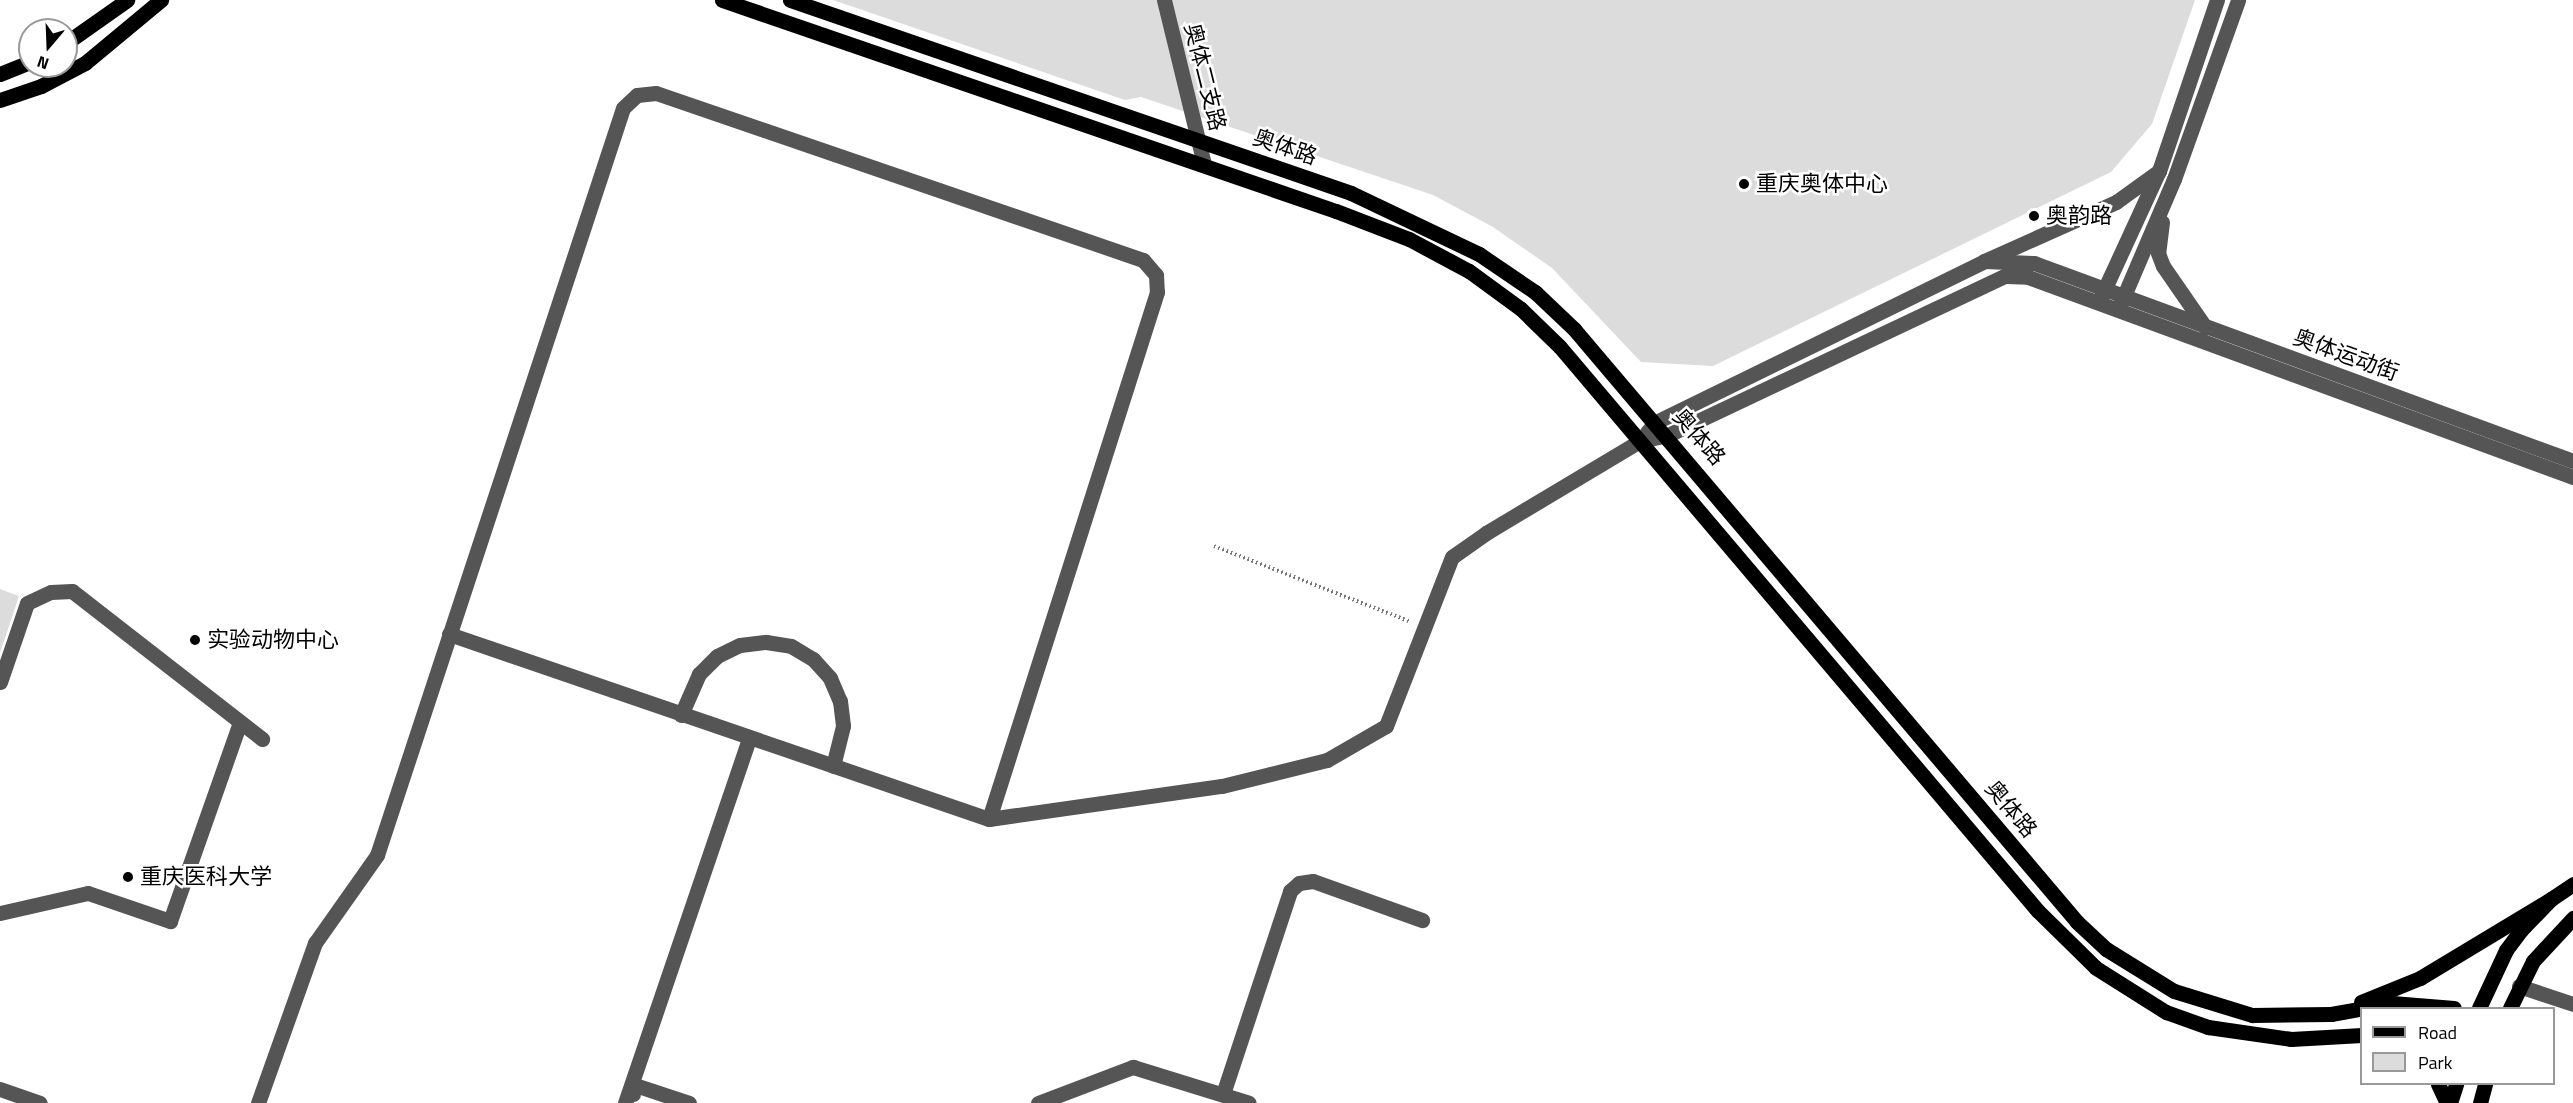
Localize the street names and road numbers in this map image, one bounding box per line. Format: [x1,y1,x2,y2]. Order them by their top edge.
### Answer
street label: 奥体二支路 [1179,20,1231,134]
street label: 奥体路 [1250,124,1320,170]
street label: 奥体运动街 [2290,324,2402,386]
street label: 奥体路 [1667,403,1731,471]
street label: 奥体路 [1980,775,2042,843]

